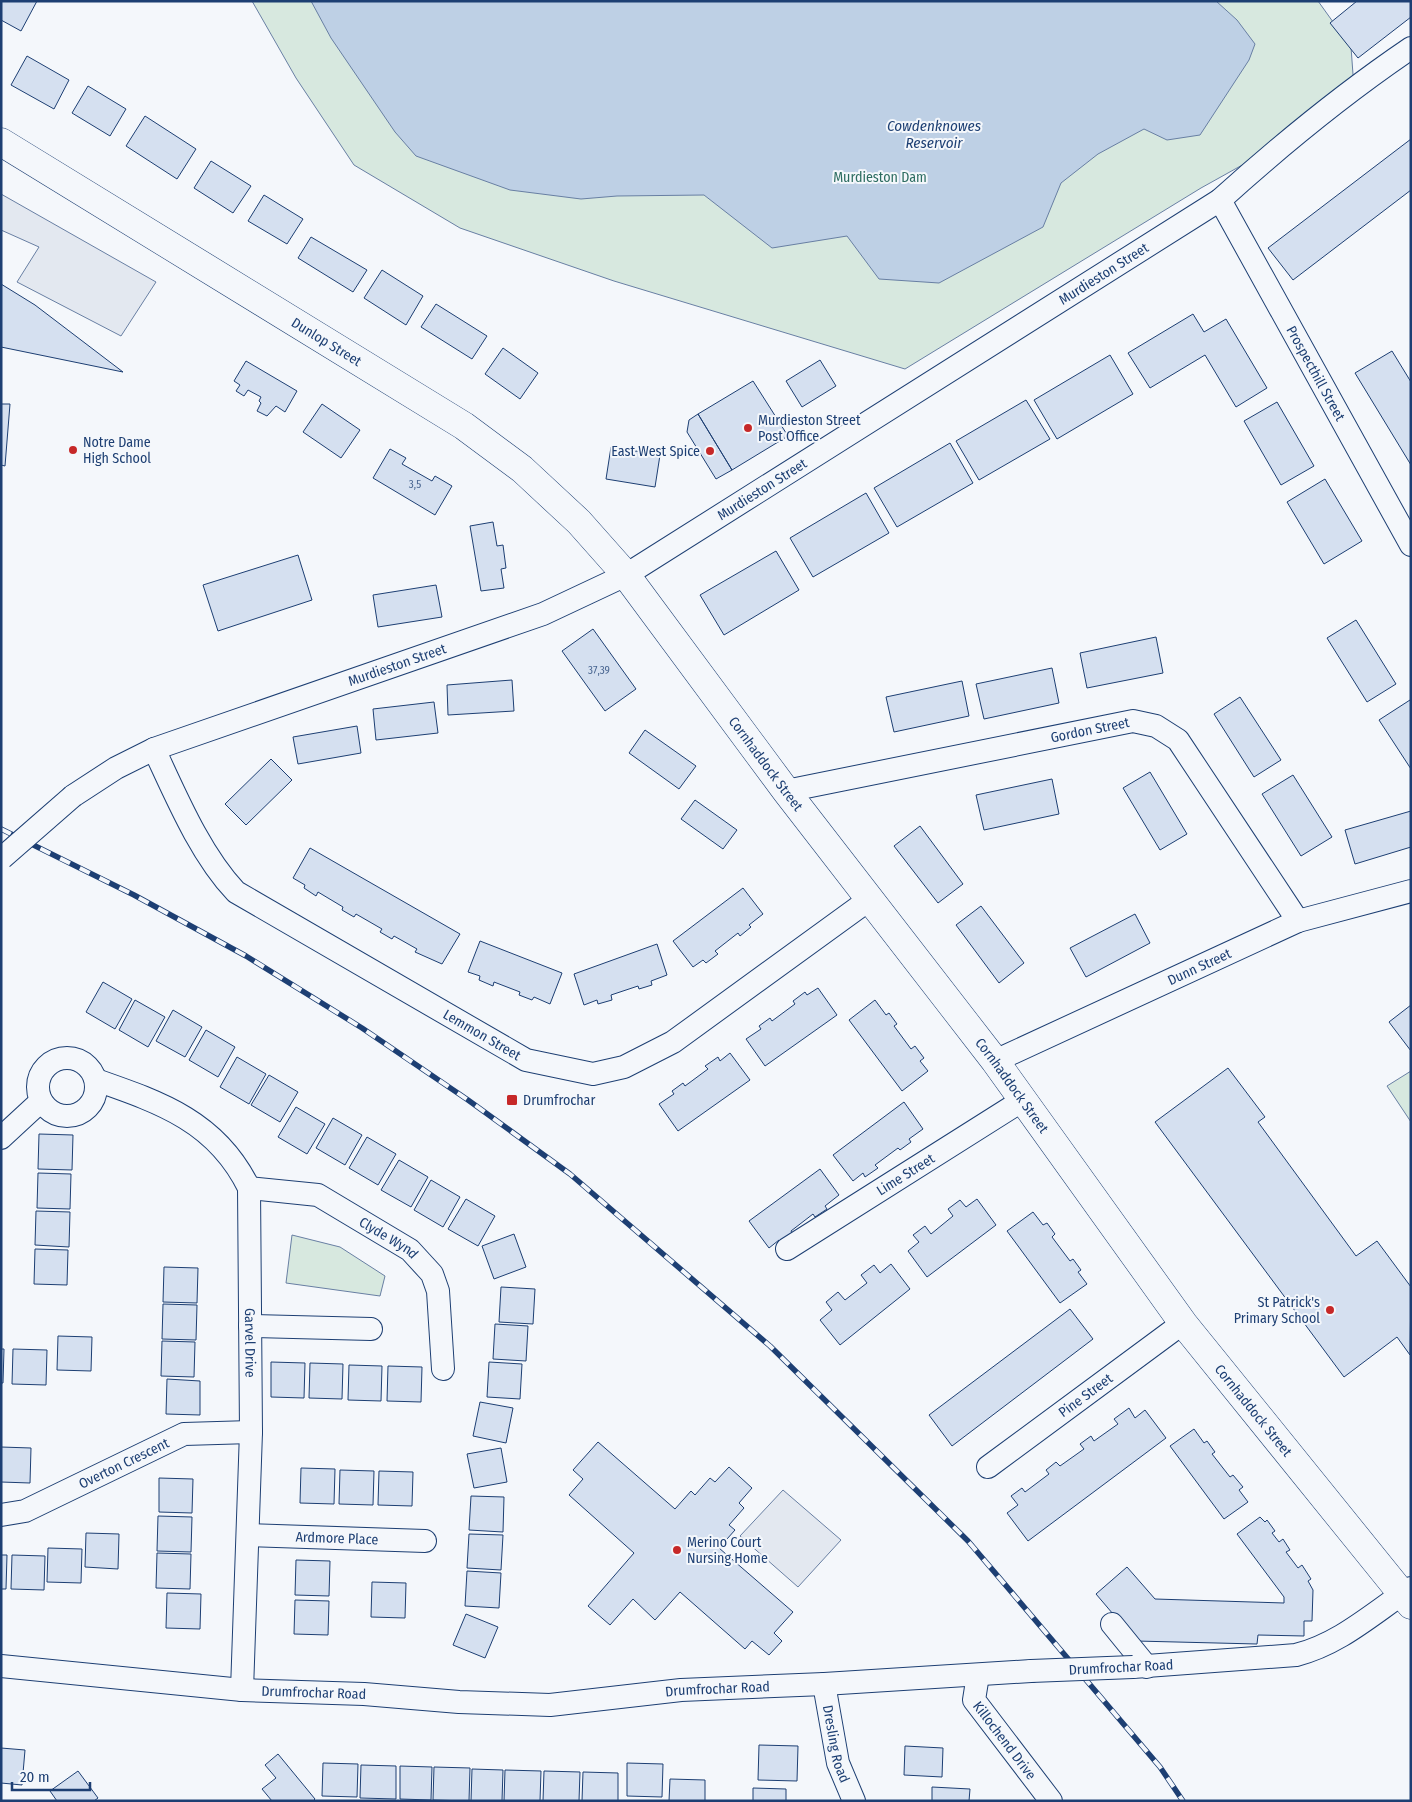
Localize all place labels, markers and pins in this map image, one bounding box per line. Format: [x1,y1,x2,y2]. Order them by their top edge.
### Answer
place label: Murdieston Street Post Office [758,412,861,445]
marker: Murdieston Street Post Office [742,422,754,434]
place label: Notre Dame High School [83,434,151,467]
place label: East West Spice [611,443,700,460]
marker: Notre Dame High School [67,444,79,456]
marker: East West Spice [704,445,716,457]
place label: Drumfrochar [523,1092,595,1109]
marker: Drumfrochar [505,1093,519,1107]
place label: St Patrick's Primary School [1234,1294,1320,1327]
marker: St Patrick's Primary School [1324,1304,1336,1316]
place label: Merino Court Nursing Home [687,1534,768,1567]
marker: Merino Court Nursing Home [671,1544,683,1556]

